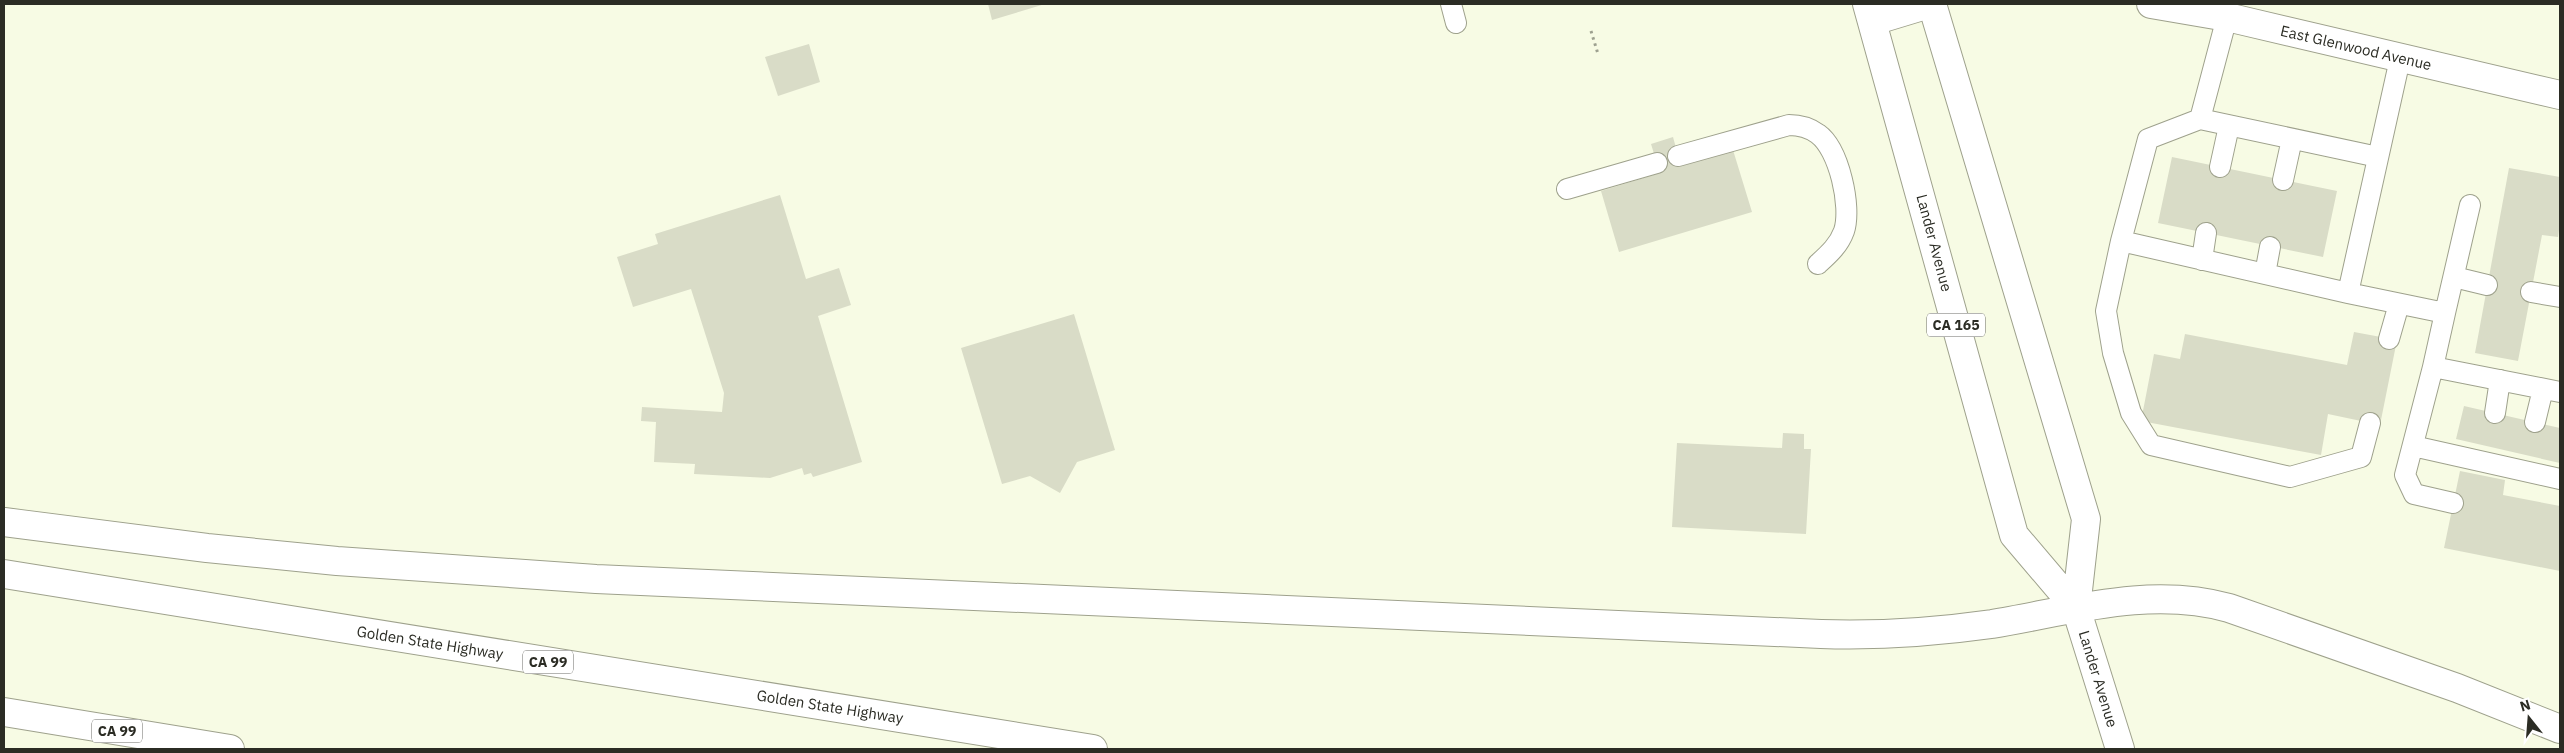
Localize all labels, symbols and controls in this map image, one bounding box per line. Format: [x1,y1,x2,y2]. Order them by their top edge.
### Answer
street label: East Glenwood Avenue [2279,21,2434,74]
street label: Lander Avenue [1912,192,1957,294]
road number: CA 165 [1927,314,1985,336]
street label: Golden State Highway [355,622,505,664]
street label: Lander Avenue [2075,628,2122,729]
road number: CA 99 [523,650,573,674]
street label: Golden State Highway [755,686,905,728]
north arrow [2504,693,2554,743]
text: N [2518,695,2533,716]
road number: CA 99 [92,719,142,742]

